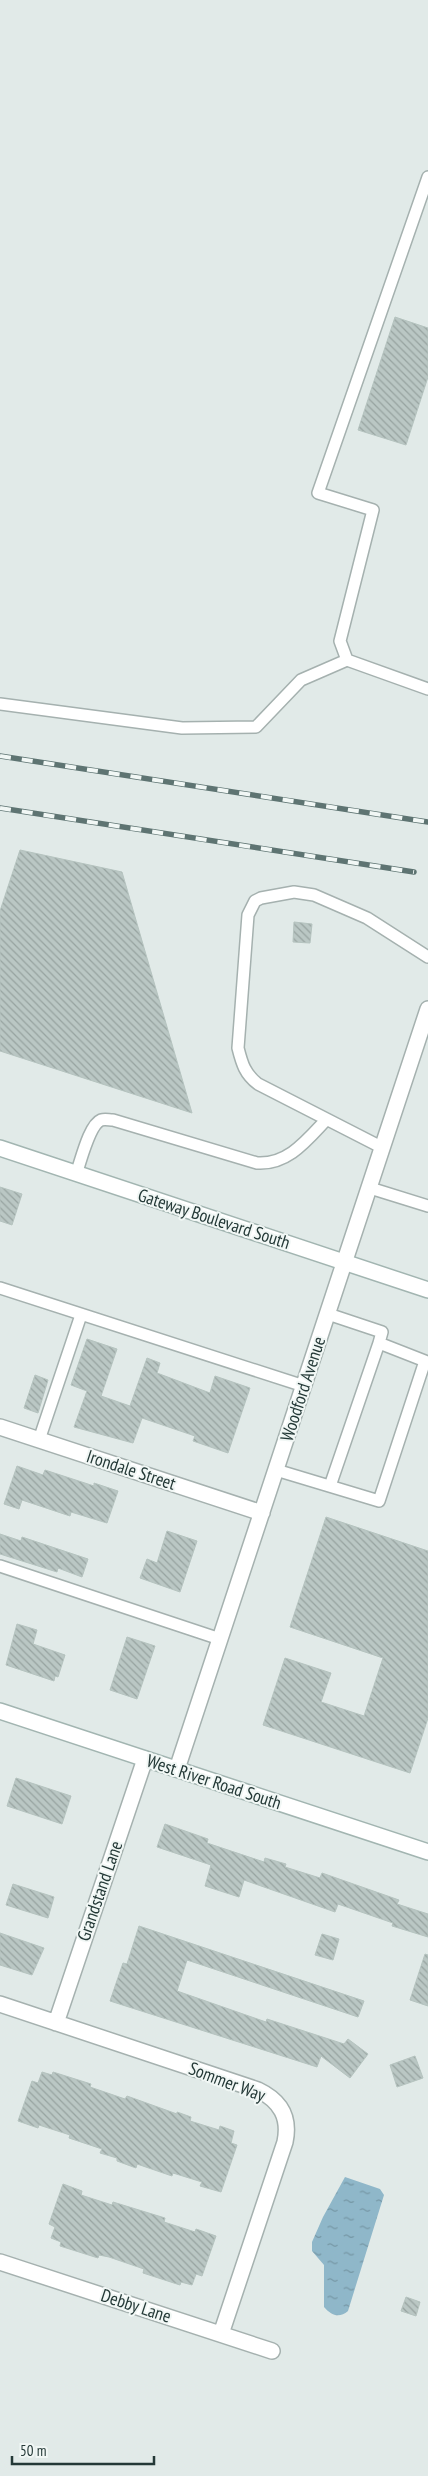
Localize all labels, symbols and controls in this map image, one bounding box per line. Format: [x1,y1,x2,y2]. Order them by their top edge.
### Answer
street label: Gateway Boulevard South [135,1183,293,1254]
street label: Woodford Avenue [275,1334,330,1444]
street label: Irondale Street [84,1444,179,1495]
street label: West River Road South [144,1749,284,1814]
street label: Grandstand Lane [72,1838,127,1944]
street label: Sommer Way [186,2056,269,2107]
street label: Debby Lane [98,2283,174,2328]
scale bar [12,2434,155,2466]
text: 50 m [20,2441,46,2460]

